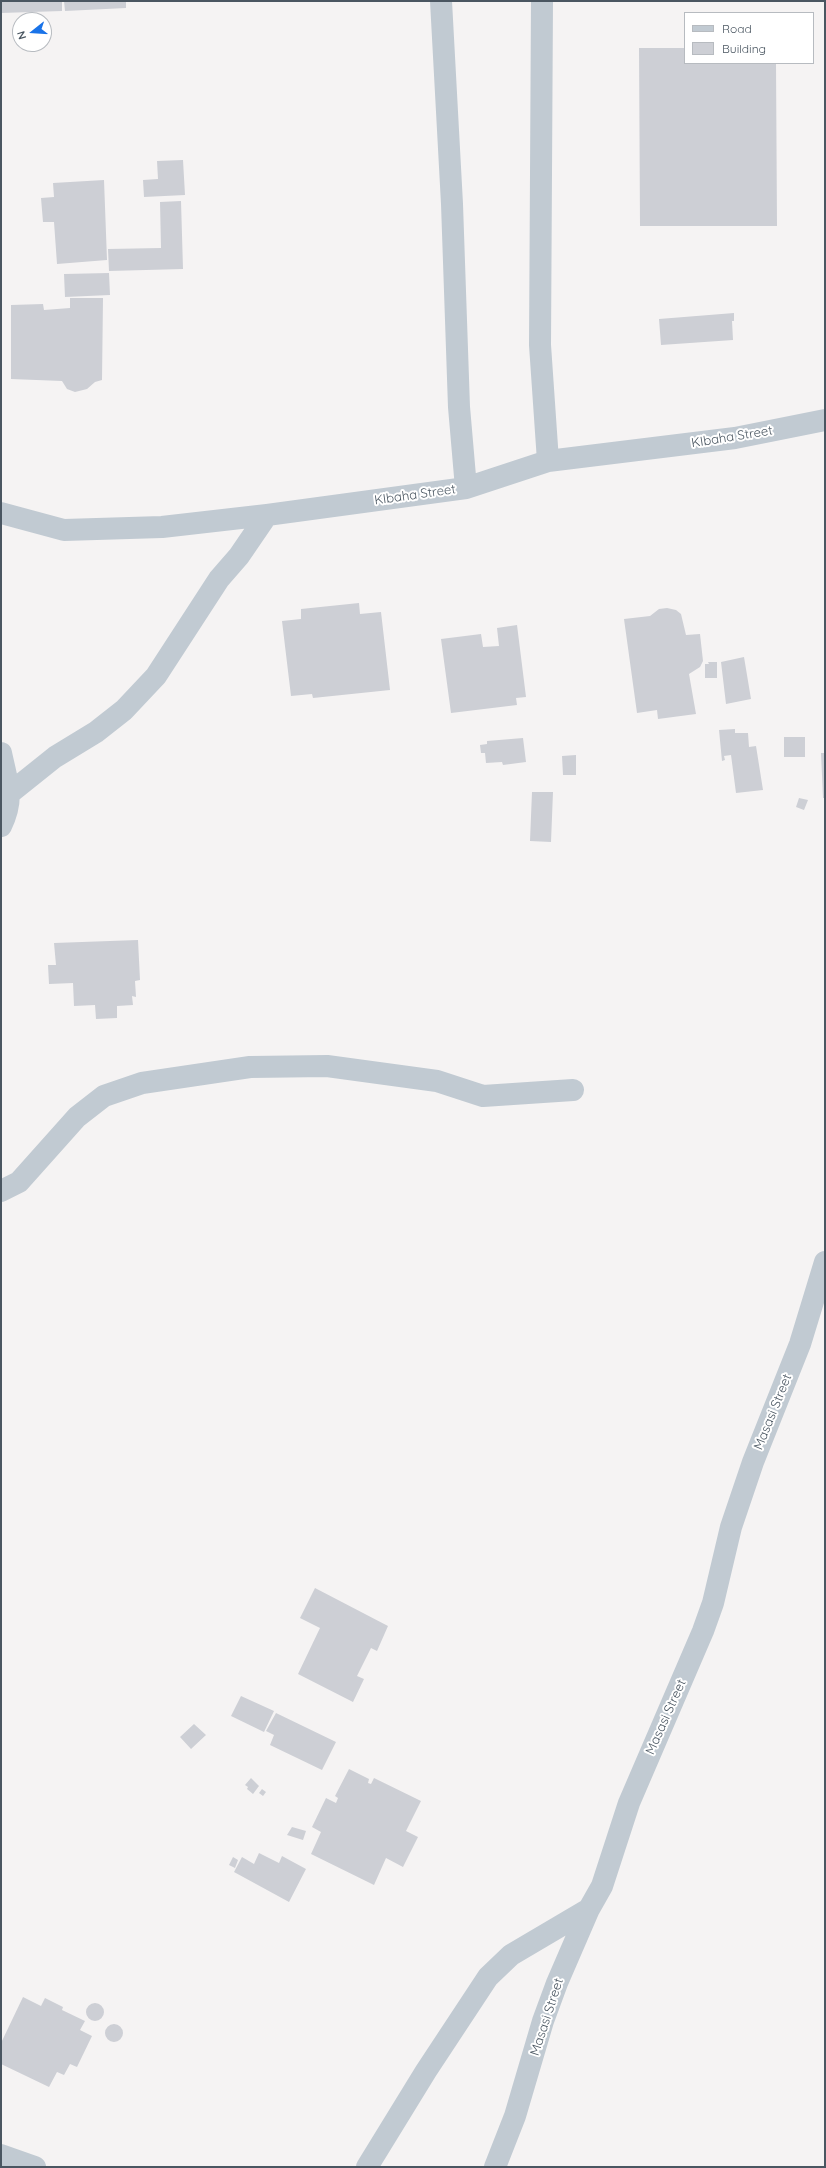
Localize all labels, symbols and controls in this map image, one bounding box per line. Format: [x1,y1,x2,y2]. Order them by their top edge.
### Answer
north arrow [12,12,52,52]
legend [684,12,814,64]
text: Road [722,21,752,36]
text: N [14,29,29,41]
text: Building [722,41,766,56]
street label: KIbaha Street [690,423,774,451]
street label: KIbaha Street [373,482,457,508]
street label: Masasi Street [751,1372,795,1452]
street label: Masasi Street [642,1677,690,1757]
street label: Masasi Street [527,1976,567,2058]

